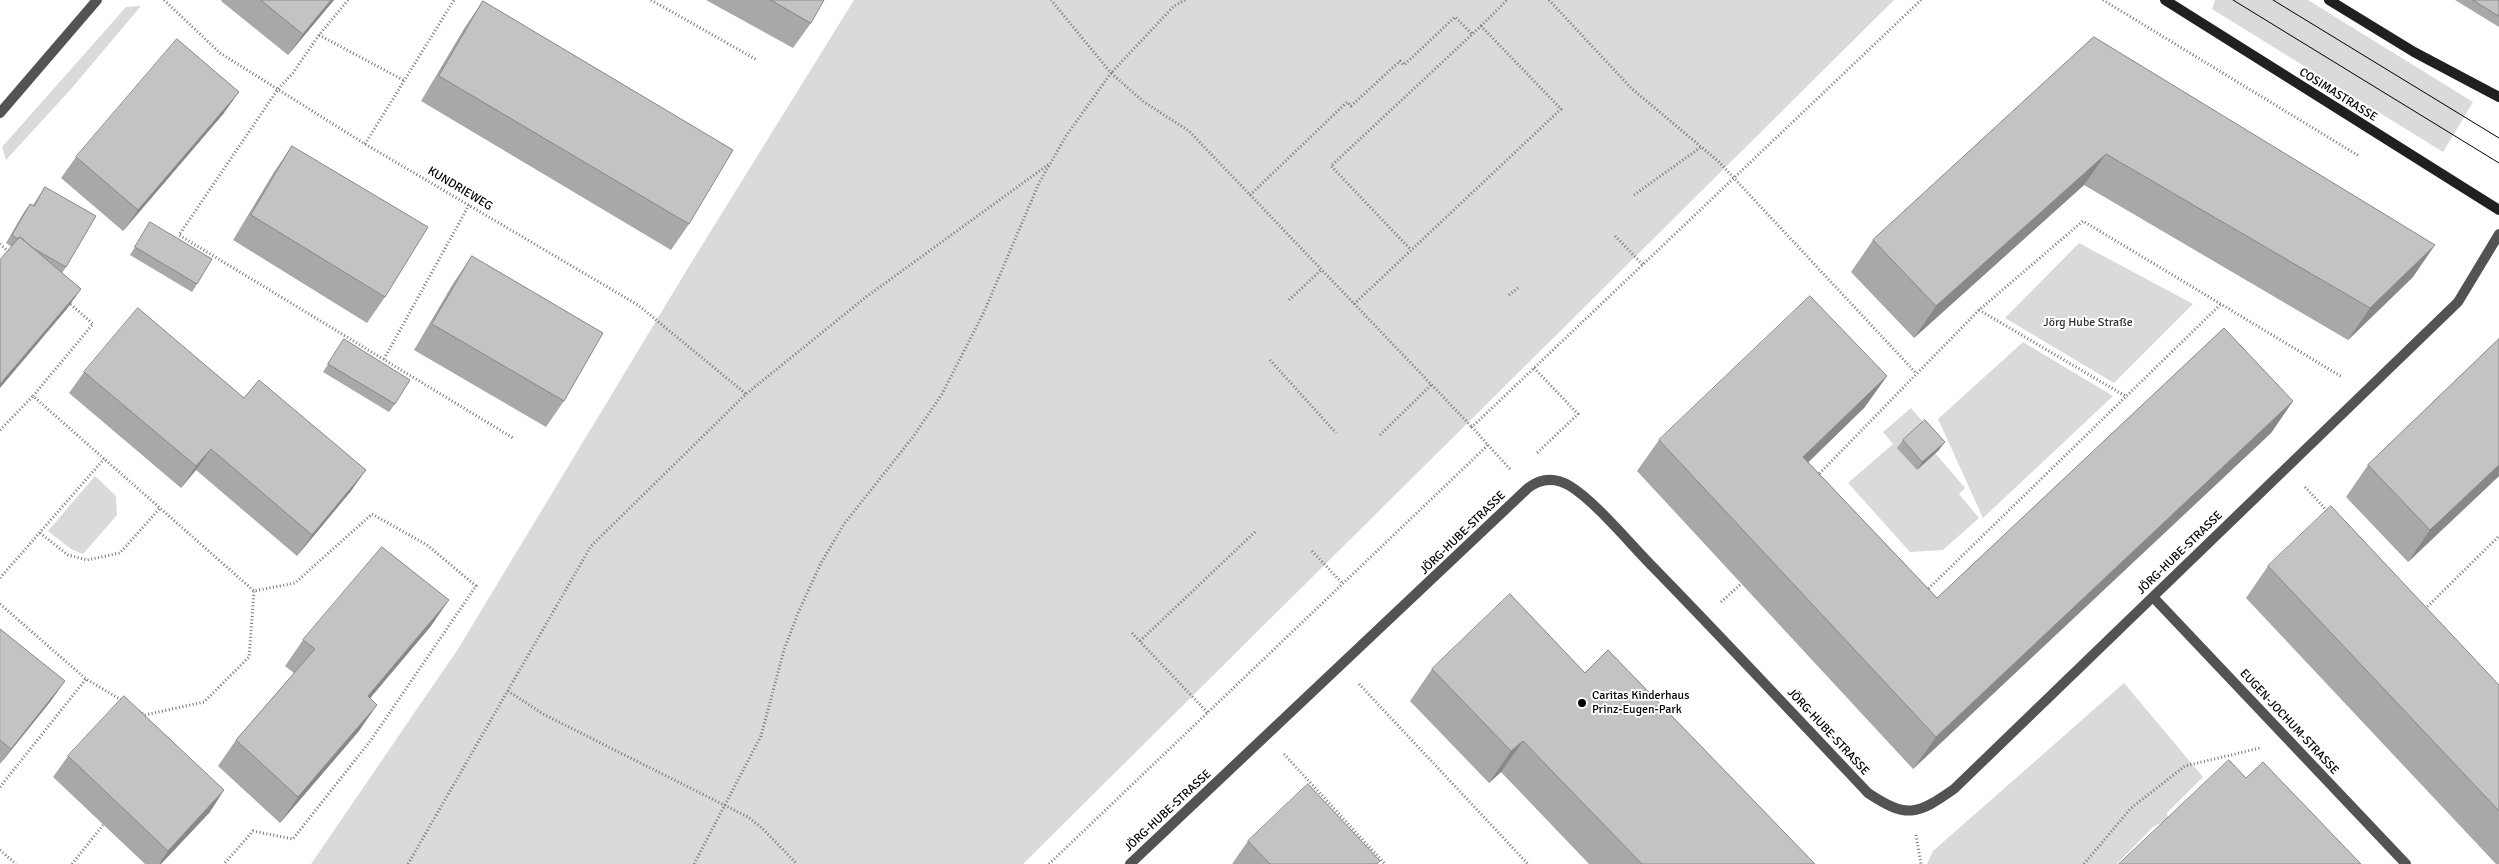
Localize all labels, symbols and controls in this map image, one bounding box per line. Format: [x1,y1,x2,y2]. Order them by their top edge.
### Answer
street label: COSIMASTRASSE [2296,65,2380,125]
street label: KUNDRIEWEG [425,164,495,214]
park label: Jörg Hube Straße [2043,316,2133,330]
street label: JÖRG-HUBE-STRASSE [1417,488,1509,578]
street label: JÖRG-HUBE-STRASSE [2134,508,2226,598]
street label: EUGEN-JOCHUM-STRASSE [2236,666,2342,778]
street label: JÖRG-HUBE-STRASSE [1784,686,1872,778]
place label: Caritas Kinderhaus Prinz-Eugen-Park [1592,689,1689,717]
marker: Caritas Kinderhaus Prinz-Eugen-Park [1576,697,1588,709]
street label: JÖRG-HUBE-STRASSE [1122,767,1214,855]

